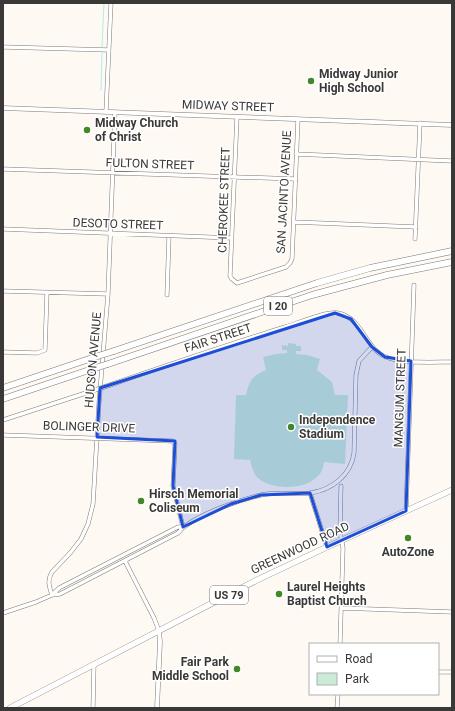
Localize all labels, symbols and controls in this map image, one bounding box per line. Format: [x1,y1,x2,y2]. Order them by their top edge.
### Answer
place label: Midway Junior High School [319,67,399,95]
marker: Midway Junior High School [306,76,316,86]
street label: MIDWAY STREET [182,97,274,115]
place label: Midway Church of Christ [95,116,178,144]
marker: Midway Church of Christ [82,125,92,135]
street label: SAN JACINTO AVENUE [274,130,294,254]
street label: CHEROKEE STREET [215,147,233,253]
street label: FULTON STREET [105,155,195,173]
street label: DESOTO STREET [72,215,164,233]
road number: I 20 [264,297,292,315]
street label: HUDSON AVENUE [82,311,104,408]
street label: FAIR STREET [183,321,253,355]
street label: MANGUM STREET [391,348,409,448]
place label: Independence Stadium [299,413,376,441]
street label: BOLINGER DRIVE [43,418,136,436]
marker: Independence Stadium [286,422,296,432]
place label: Hirsch Memorial Coliseum [149,487,238,515]
marker: Hirsch Memorial Coliseum [136,496,146,506]
street label: GREENWOOD ROAD [249,519,352,577]
marker: AutoZone [403,533,413,543]
place label: AutoZone [382,545,435,559]
place label: Laurel Heights Baptist Church [287,580,367,608]
road number: US 79 [210,586,248,604]
marker: Laurel Heights Baptist Church [274,589,284,599]
legend [309,643,439,695]
text: Road [345,652,373,666]
place label: Fair Park Middle School [152,655,230,683]
marker: Fair Park Middle School [232,664,242,674]
text: Park [345,672,370,686]

